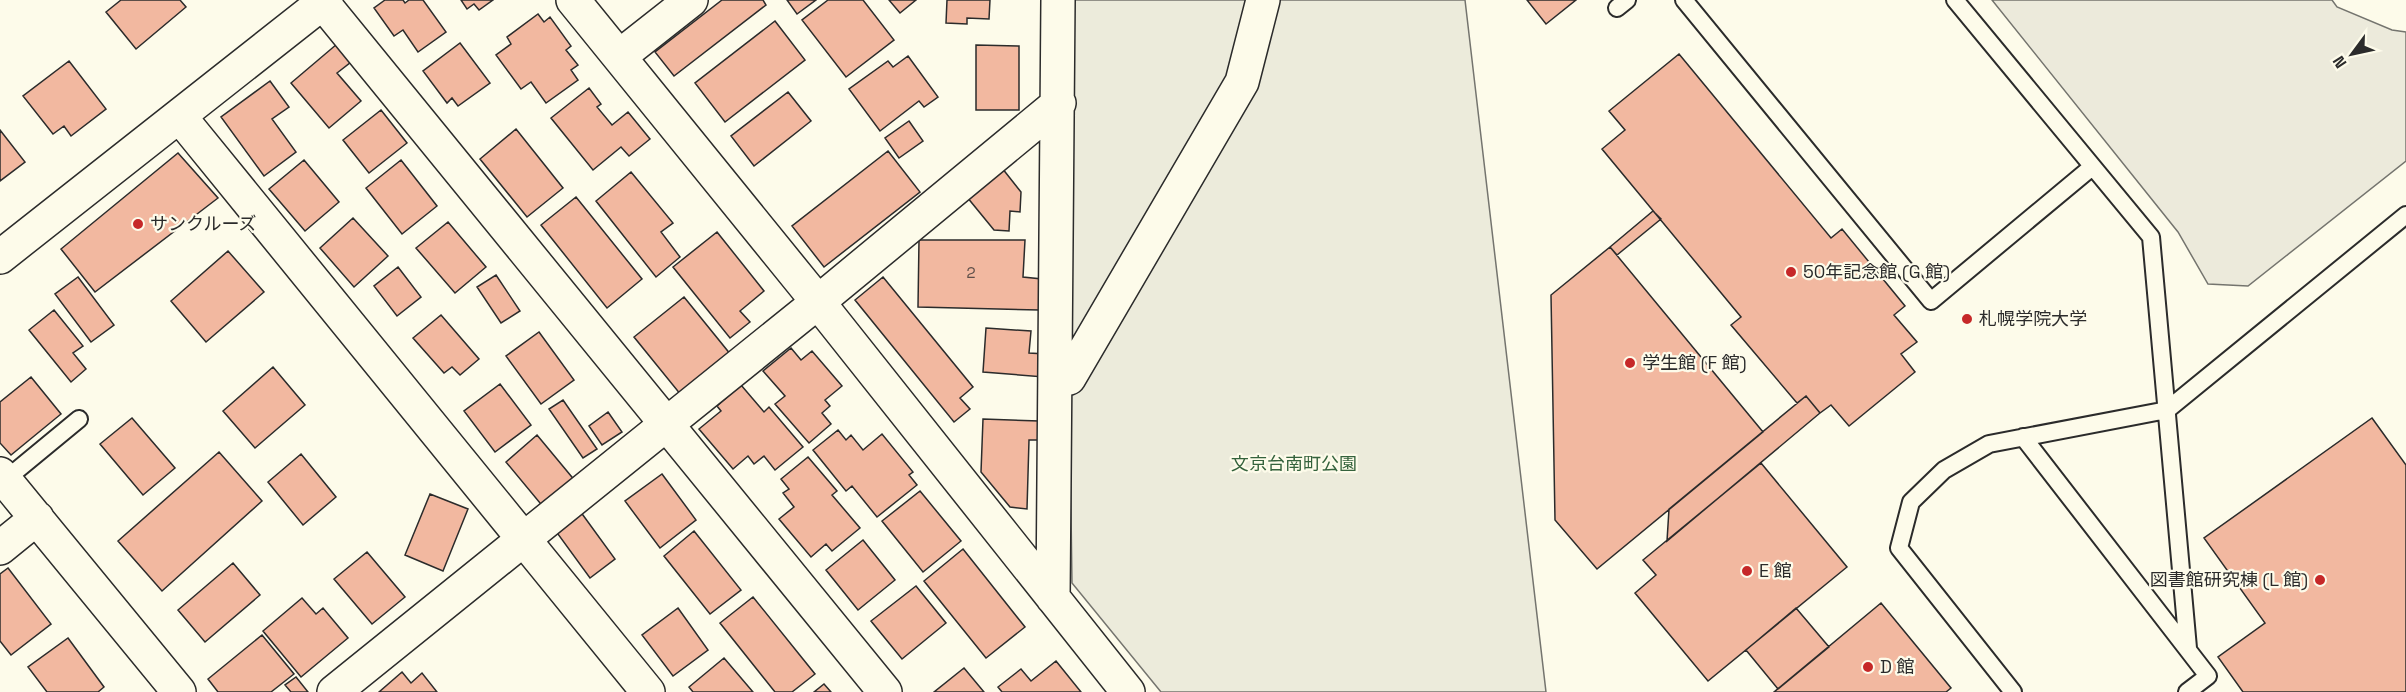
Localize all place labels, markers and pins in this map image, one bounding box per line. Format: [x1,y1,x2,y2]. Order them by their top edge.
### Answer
place label: サンクルーズ [150,212,257,235]
marker: サンクルーズ [131,217,145,231]
place label: 50年記念館 (G 館) [1803,260,1950,283]
marker: 50年記念館 (G 館) [1784,265,1798,279]
place label: 札幌学院大学 [1979,307,2087,330]
marker: 札幌学院大学 [1960,312,1974,326]
place label: 学生館 (F 館) [1642,351,1747,374]
marker: 学生館 (F 館) [1623,356,1637,370]
place label: E 館 [1759,559,1792,582]
marker: E 館 [1740,564,1754,578]
place label: 図書館研究棟 (L 館) [2150,568,2308,591]
marker: 図書館研究棟 (L 館) [2313,573,2327,587]
place label: D 館 [1880,655,1915,678]
marker: D 館 [1861,660,1875,674]

